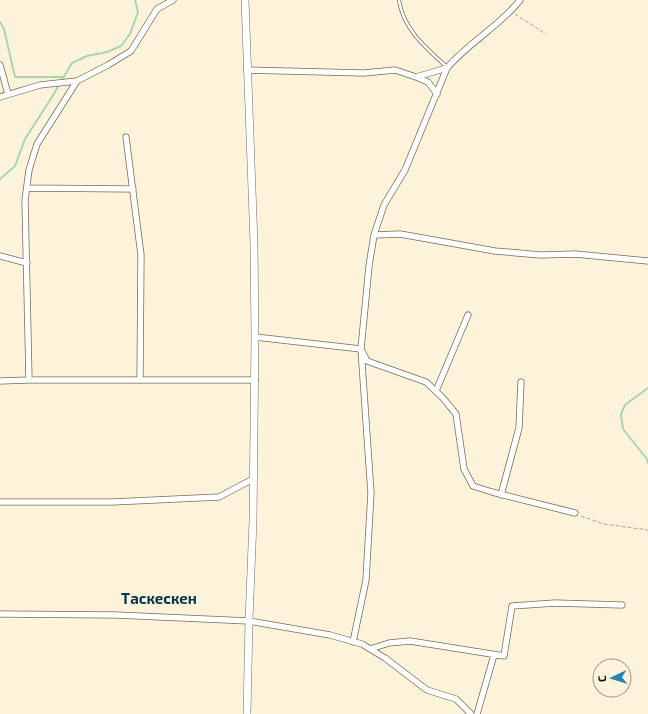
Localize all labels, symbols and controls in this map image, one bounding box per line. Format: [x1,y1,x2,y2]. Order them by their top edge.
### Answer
district label: Таскескен [121,589,197,607]
north arrow [592,658,632,698]
text: С [595,675,608,682]

